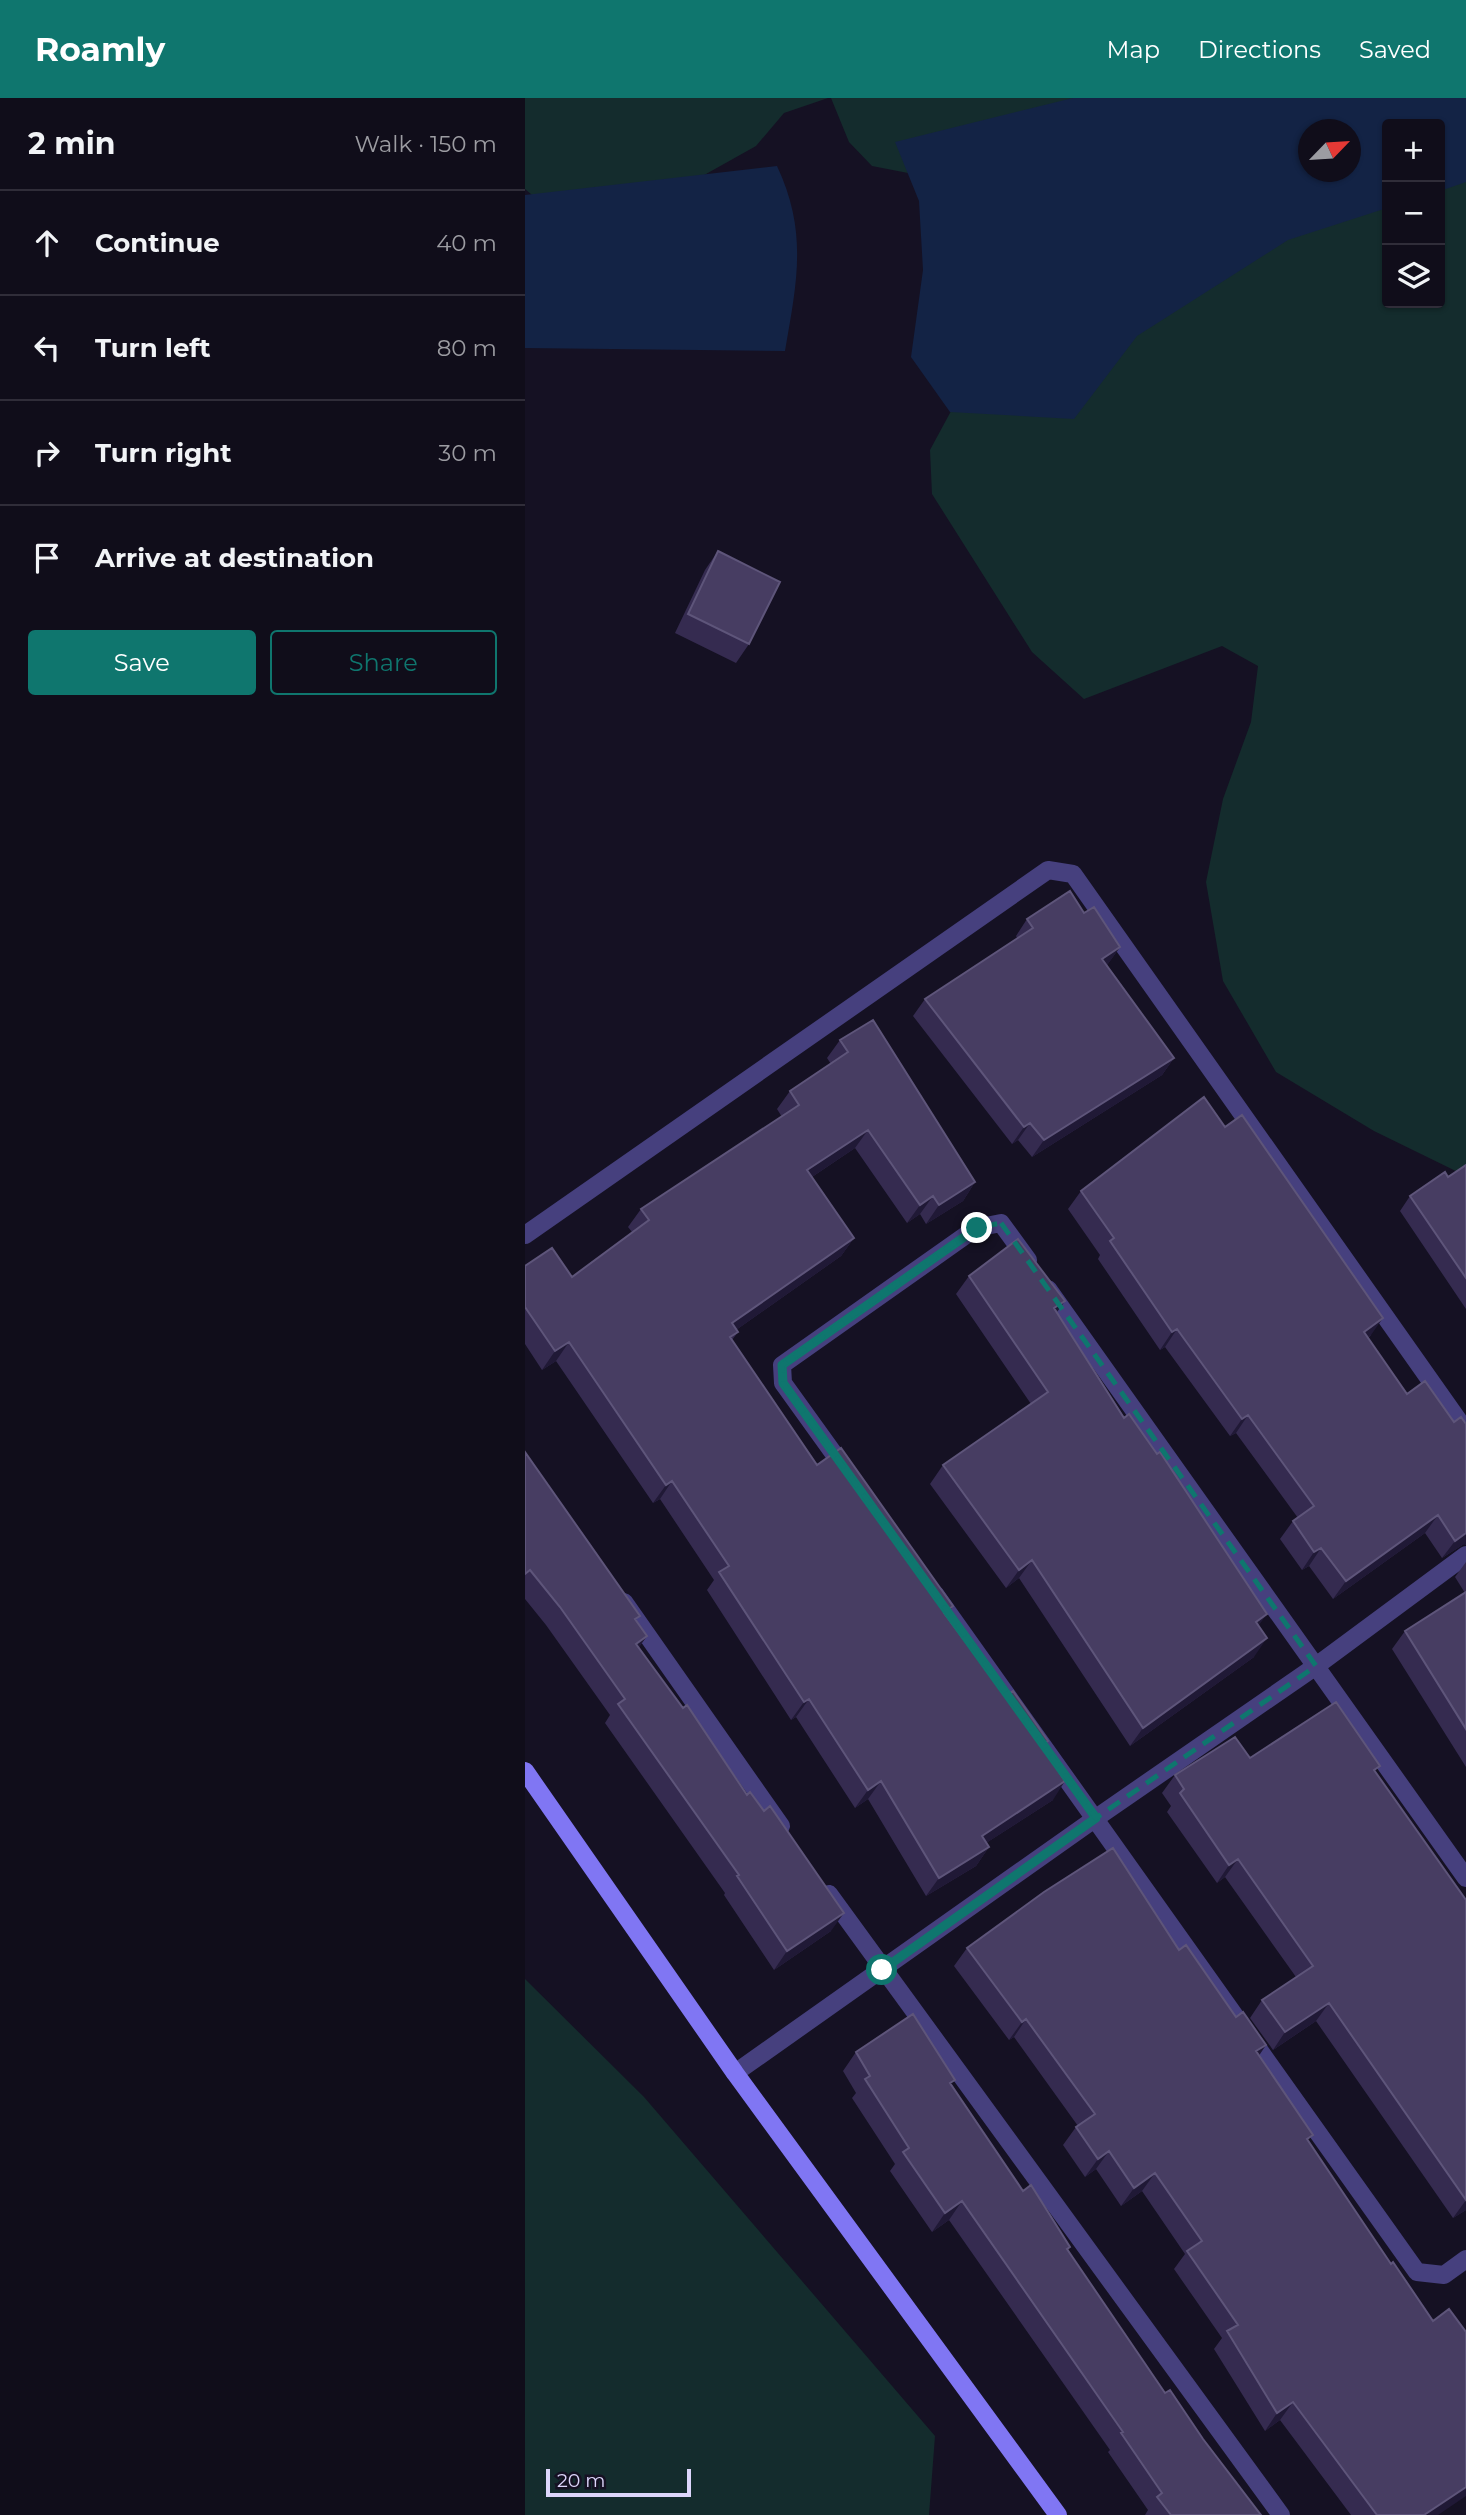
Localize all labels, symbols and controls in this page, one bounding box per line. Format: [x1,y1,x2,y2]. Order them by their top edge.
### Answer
text: Roamly [35,29,165,69]
text: Map [1107,35,1160,64]
text: Directions [1198,35,1321,64]
text: Saved [1359,35,1431,64]
north arrow [1298,119,1361,182]
map controls [1382,119,1445,308]
button: + [1382,119,1445,182]
text: 2 min [28,125,115,162]
text: Walk · 150 m [354,130,497,158]
button: − [1382,182,1445,245]
icon: ahead [28,224,66,262]
text: Continue [95,227,220,259]
text: 40 m [436,229,497,257]
button: layers [1382,245,1445,308]
icon: left [28,329,66,367]
text: Turn left [95,332,211,364]
text: 80 m [437,334,497,362]
icon: right [28,434,66,472]
text: Turn right [95,437,231,469]
text: 30 m [438,439,497,467]
icon: arrive [28,539,66,577]
text: Arrive at destination [95,542,374,574]
button: Save [28,630,256,695]
button: Share [270,630,497,695]
route end [961,1212,992,1243]
route start [866,1954,897,1985]
scale bar [546,2466,691,2498]
text: 20 m [557,2469,605,2492]

